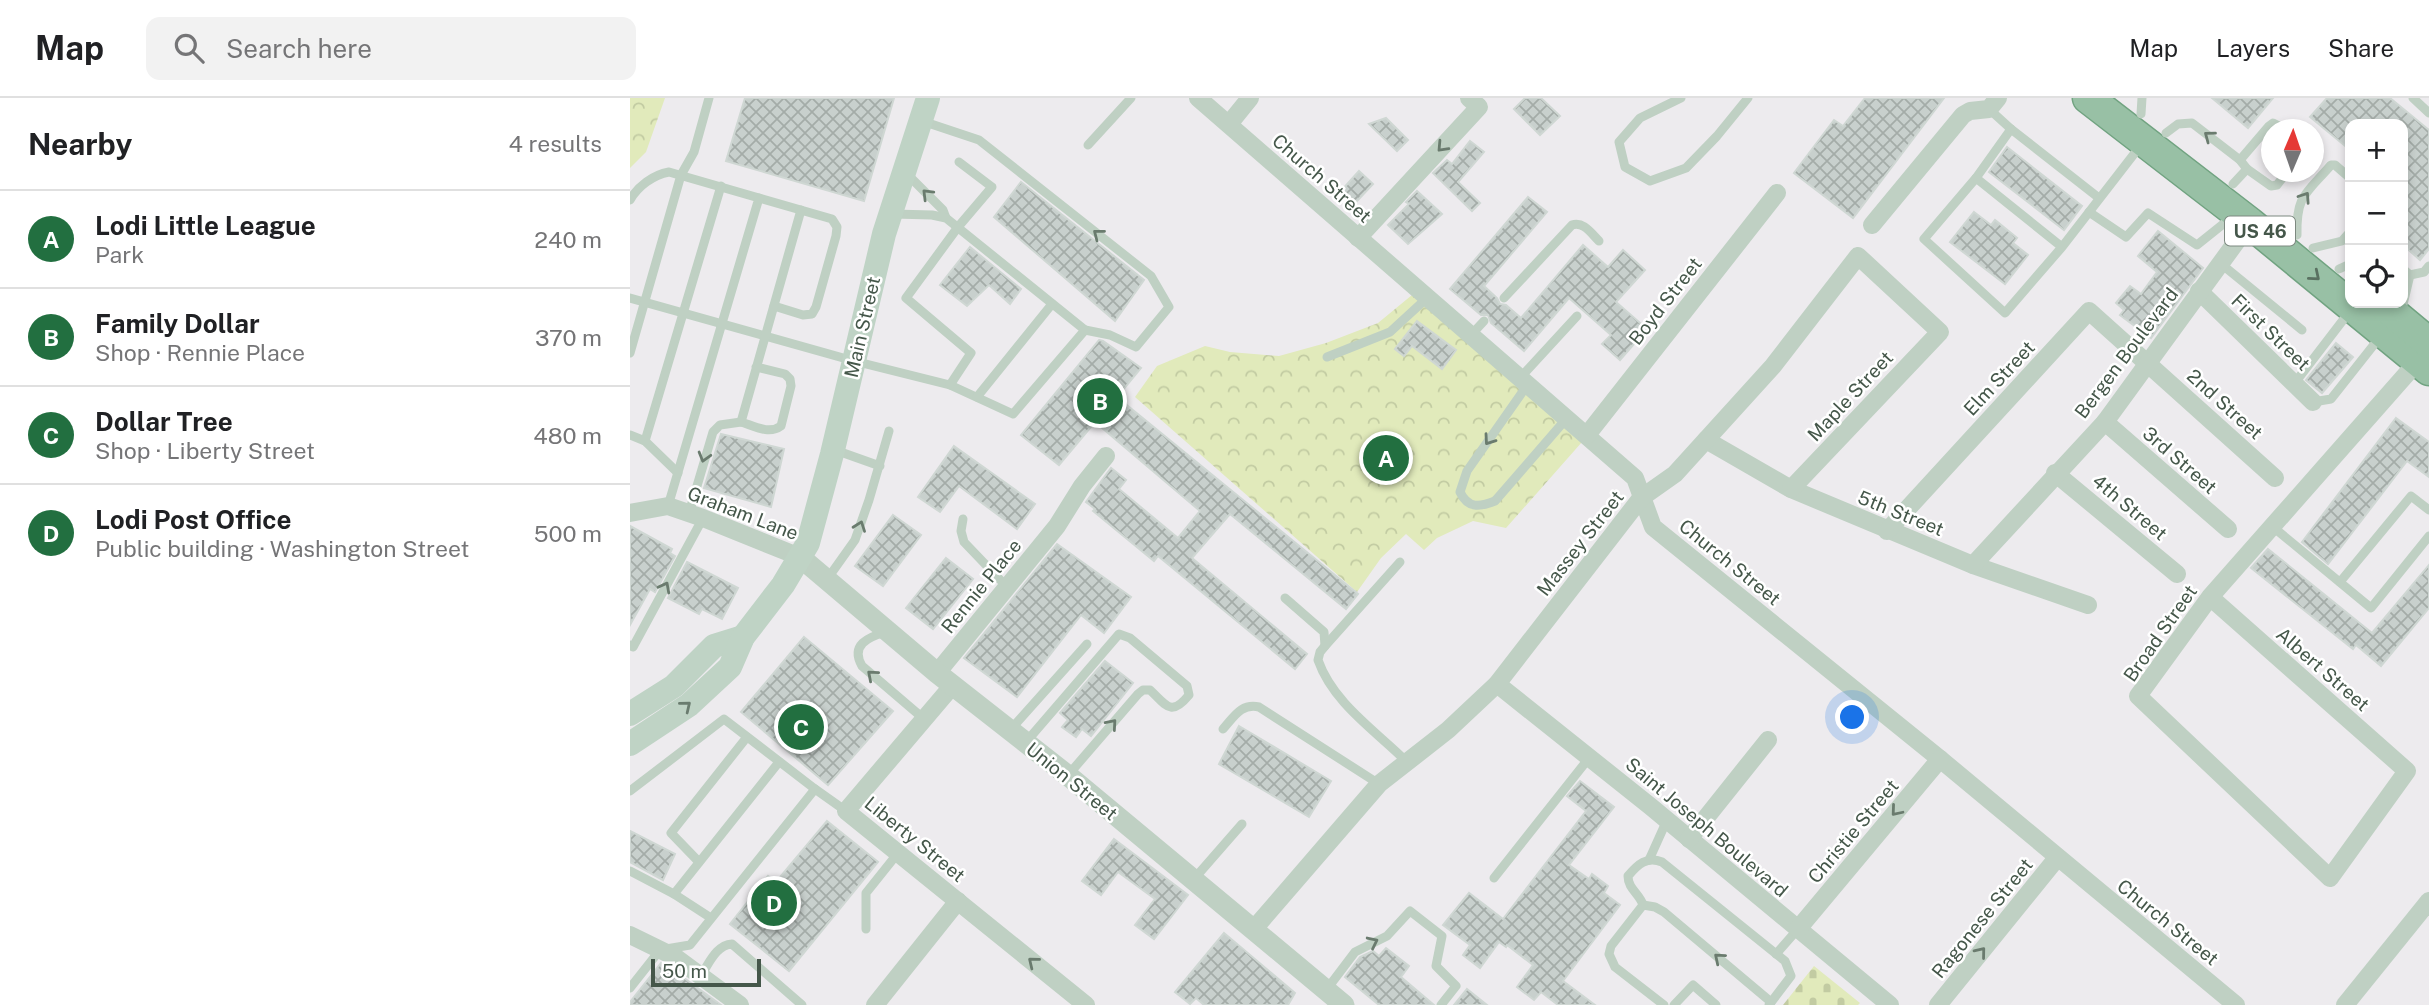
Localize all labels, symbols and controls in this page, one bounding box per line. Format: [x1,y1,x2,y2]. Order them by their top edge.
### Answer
search box [146,17,636,80]
text: Map [35,29,104,67]
icon: search [170,29,208,67]
text: Search here [226,33,372,64]
text: Map [2129,34,2178,62]
text: Layers [2216,34,2290,62]
text: Share [2328,34,2394,62]
north arrow [2261,119,2324,182]
map controls [2345,119,2408,308]
button: + [2345,119,2408,182]
text: Nearby [28,126,132,162]
street label: Church Street [1268,129,1376,227]
text: 4 results [508,130,602,157]
one-way arrow [2204,131,2217,144]
one-way arrow [1438,139,1450,152]
button: − [2345,182,2408,245]
one-way arrow [922,189,935,202]
one-way arrow [2297,192,2309,205]
text: Lodi Little League [95,210,316,241]
road number: US 46 [2225,216,2295,246]
text: A [43,226,59,253]
text: 240 m [534,226,602,253]
one-way arrow [1093,230,1106,242]
text: Park [95,241,144,268]
button: locate [2345,245,2408,308]
street label: Boyd Street [1624,253,1706,349]
one-way arrow [2307,268,2320,280]
street label: Main Street [840,274,884,380]
street label: Bergen Boulevard [2070,283,2182,423]
street label: First Street [2227,289,2315,375]
text: Family Dollar [95,308,260,339]
text: B [43,324,59,351]
text: 370 m [535,324,602,351]
street label: Elm Street [1959,336,2039,420]
text: Shop · Rennie Place [95,339,305,366]
street label: Maple Street [1803,347,1897,445]
street label: 2nd Street [2183,364,2267,444]
pin: B [1077,375,1123,427]
text: Dollar Tree [95,406,233,437]
text: C [43,422,59,449]
text: 480 m [533,422,602,449]
street label: 3rd Street [2139,422,2221,498]
pin: A [1363,432,1409,484]
one-way arrow [1485,432,1497,445]
text: Shop · Liberty Street [95,437,315,464]
one-way arrow [698,451,712,463]
street label: 4th Street [2088,470,2172,544]
street label: Graham Lane [684,482,802,544]
street label: Massey Street [1532,486,1628,600]
street label: 5th Street [1855,486,1947,540]
text: Lodi Post Office [95,504,291,535]
street label: Church Street [1675,515,1785,609]
text: D [43,520,59,547]
text: 500 m [534,520,602,547]
one-way arrow [851,521,865,533]
text: Public building · Washington Street [95,535,469,562]
street label: Rennie Place [936,535,1026,637]
one-way arrow [657,581,671,594]
street label: Broad Street [2119,581,2201,685]
street label: Albert Street [2272,623,2374,715]
one-way arrow [867,671,880,683]
your location [1835,700,1869,734]
one-way arrow [679,701,691,714]
pin: C [778,701,824,753]
one-way arrow [1104,719,1116,732]
street label: Union Street [1022,738,1122,824]
street label: Saint Joseph Boulevard [1621,753,1793,901]
street label: Christie Street [1803,775,1903,887]
street label: Liberty Street [860,792,970,886]
one-way arrow [1892,803,1904,816]
street label: Ragonese Street [1927,854,2037,982]
street label: Church Street [2113,875,2223,969]
pin: D [751,877,797,929]
one-way arrow [1366,937,1378,951]
one-way arrow [1973,948,1985,961]
one-way arrow [1714,954,1727,966]
scale bar [651,956,761,988]
one-way arrow [1028,958,1041,970]
text: 50 m [662,960,707,982]

